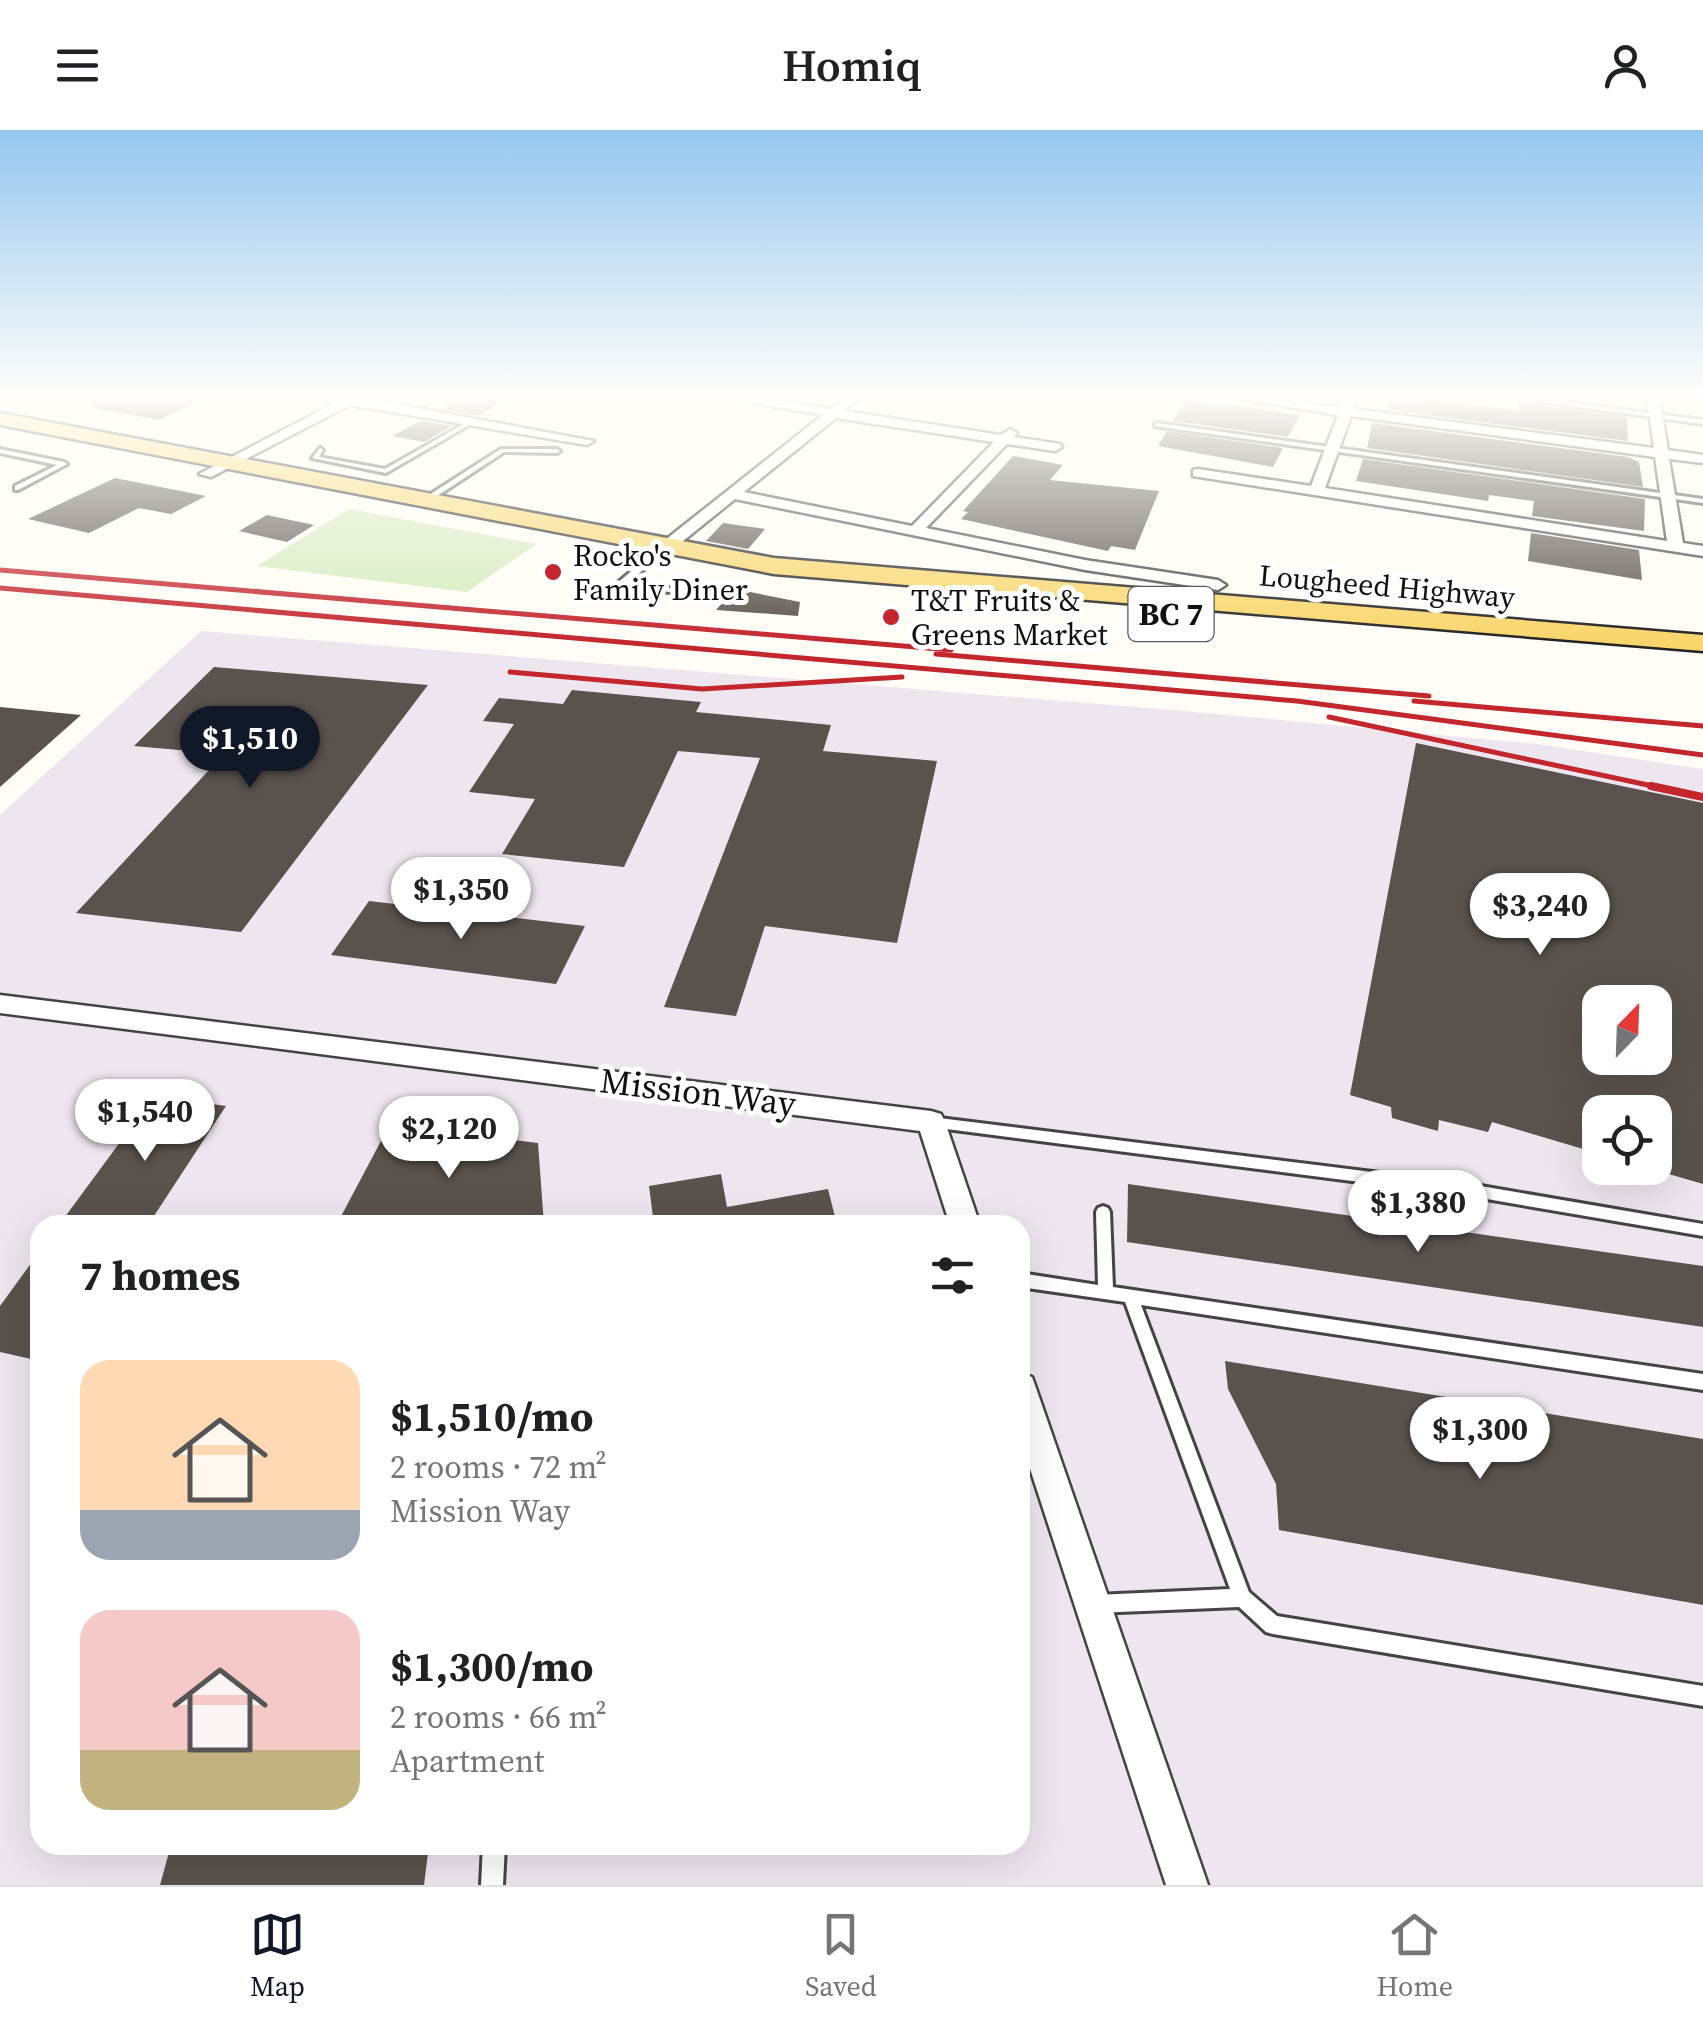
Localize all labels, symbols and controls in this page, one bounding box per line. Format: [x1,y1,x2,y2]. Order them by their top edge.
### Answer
text: Homiq [782,34,921,96]
icon: menu [50,38,105,93]
icon: person [1598,38,1653,93]
place label: Rocko's Family Diner [573,535,748,610]
street label: Lougheed Highway [1257,554,1517,618]
marker: Rocko's Family Diner [542,561,564,583]
place label: T&T Fruits & Greens Market [911,580,1108,655]
road number: BC 7 [1128,587,1214,641]
marker: T&T Fruits & Greens Market [880,606,902,628]
pin: $1,510 [169,706,331,791]
text: $1,510 [202,716,298,760]
pin: $1,350 [380,857,542,942]
text: $1,350 [413,867,509,911]
pin: $3,240 [1459,873,1621,958]
text: $3,240 [1492,883,1588,927]
north arrow [1582,985,1672,1075]
map controls [1582,985,1672,1185]
street label: Mission Way [597,1056,799,1128]
pin: $1,540 [64,1079,226,1164]
text: $1,540 [97,1089,193,1133]
button: locate [1582,1095,1672,1185]
pin: $2,120 [368,1096,530,1181]
text: $2,120 [401,1106,497,1150]
pin: $1,380 [1337,1170,1499,1255]
text: $1,380 [1370,1180,1466,1224]
text: 7 homes [80,1246,240,1304]
icon: filters [925,1248,980,1303]
text: $1,510/mo [390,1387,593,1445]
pin: $1,300 [1399,1397,1561,1482]
icon: home [160,1400,280,1520]
text: $1,300 [1432,1407,1528,1451]
text: 2 rooms · 72 m² [390,1445,607,1489]
text: Mission Way [390,1489,570,1533]
text: $1,300/mo [390,1637,593,1695]
icon: home [160,1650,280,1770]
text: 2 rooms · 66 m² [390,1695,607,1739]
text: Apartment [390,1739,544,1783]
tab: Map [250,1907,305,2005]
tab: Saved [805,1907,877,2005]
tab: Home [1377,1907,1453,2005]

